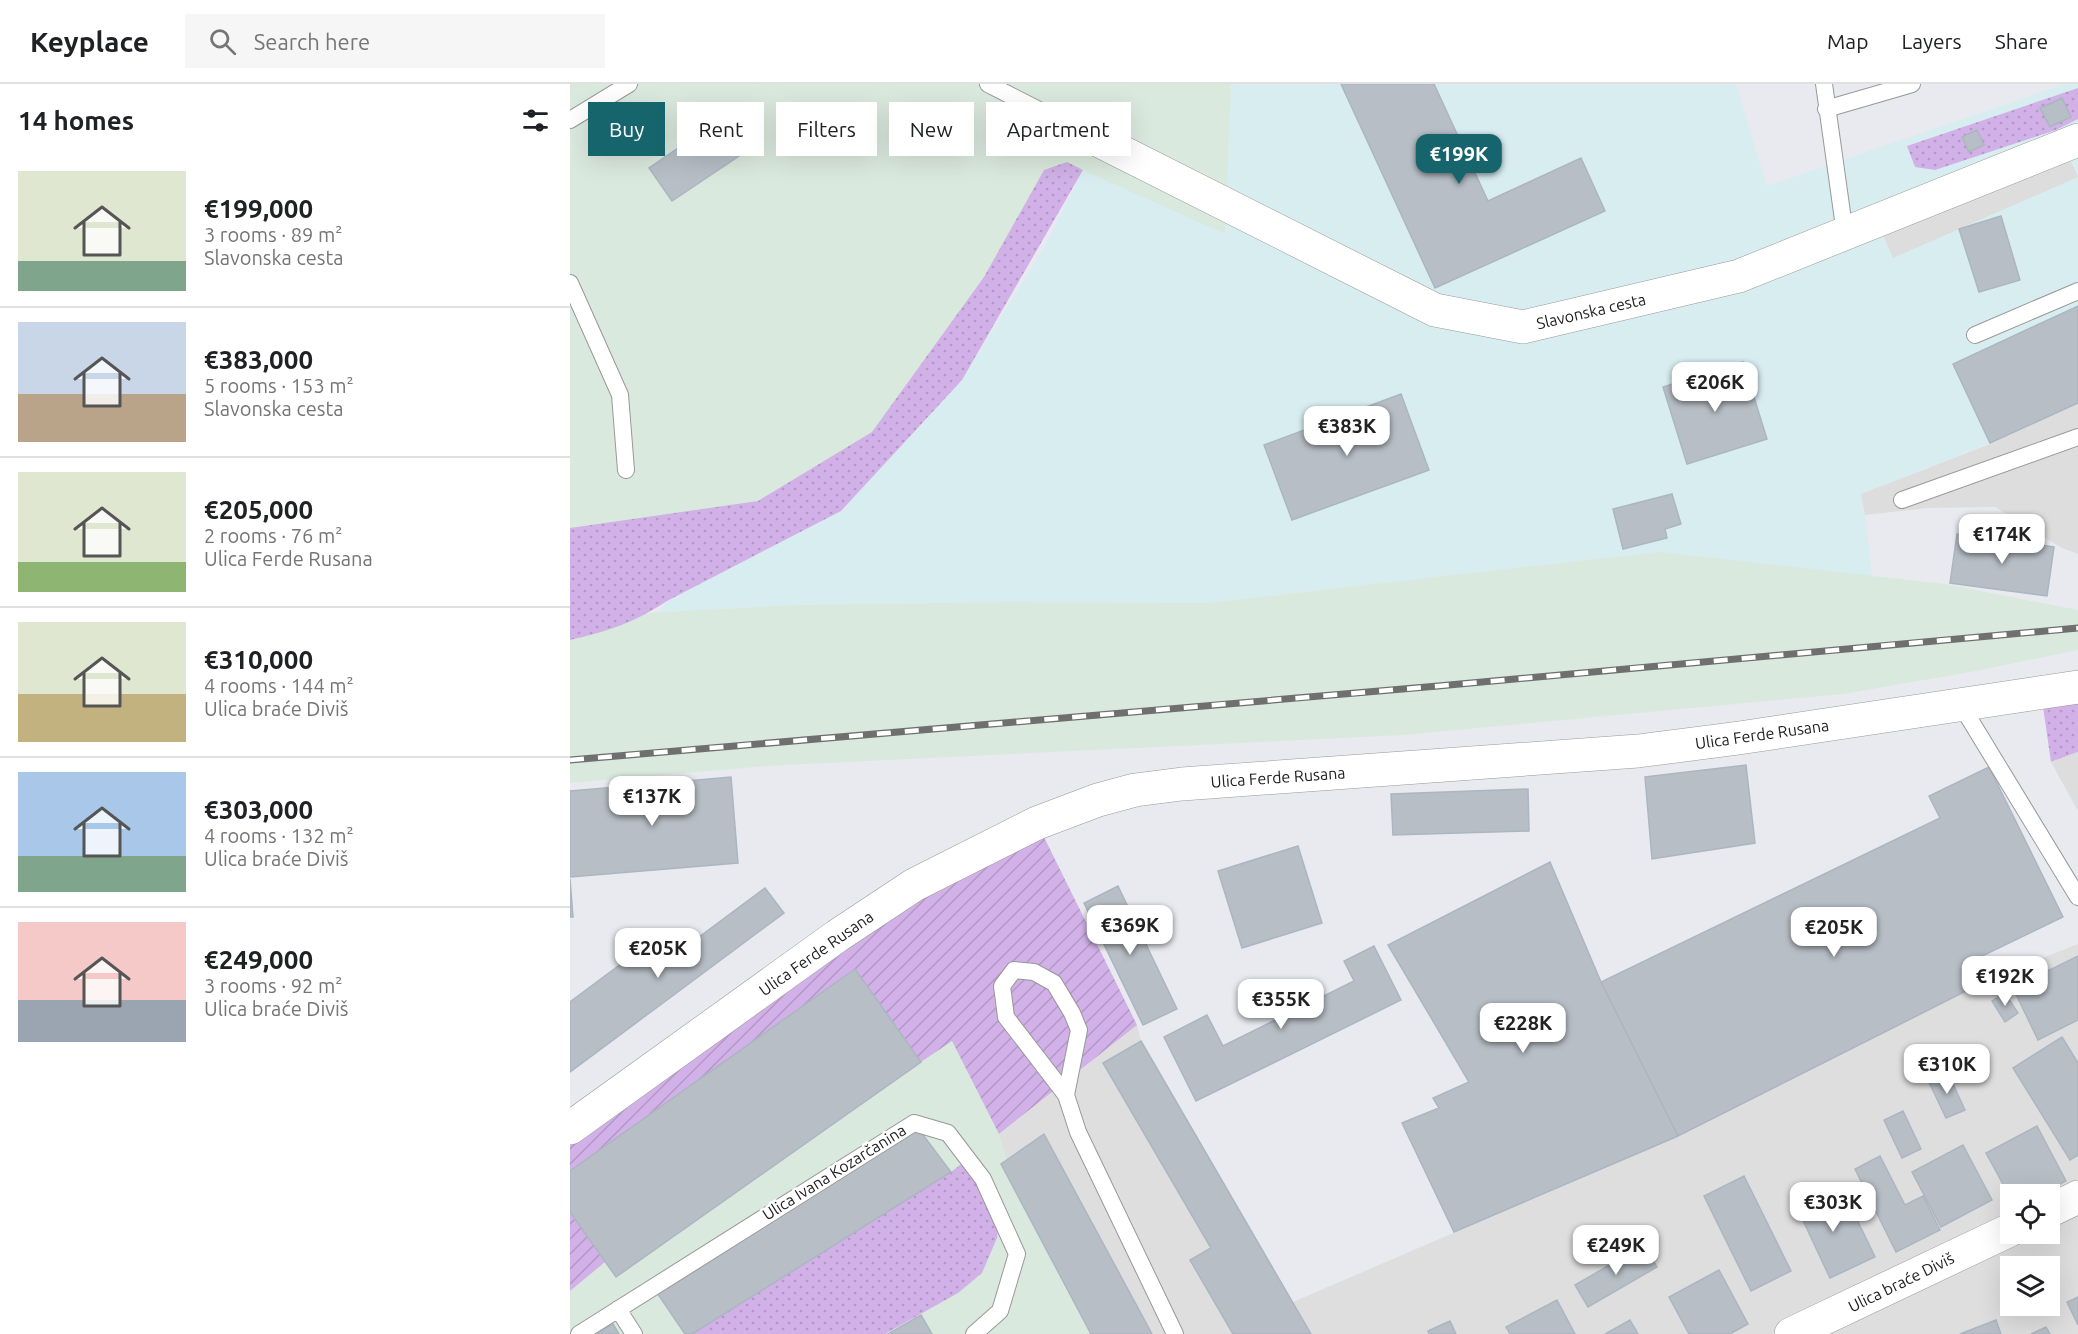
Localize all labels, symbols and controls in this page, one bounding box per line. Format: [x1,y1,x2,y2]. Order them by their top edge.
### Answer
search box [185,14,605,68]
icon: search [206,25,239,58]
text: Keyplace [30,26,149,57]
text: Search here [254,29,370,54]
text: Map [1827,29,1868,53]
text: Layers [1901,29,1962,53]
text: Share [1995,29,2048,53]
chip: Buy [588,102,665,156]
chip: Rent [677,102,764,156]
chip: Filters [776,102,877,156]
chip: New [889,102,974,156]
chip: Apartment [986,102,1131,156]
icon: filters [519,104,552,137]
text: 14 homes [18,106,134,135]
pin: €199K [1417,134,1501,185]
text: €199K [1430,142,1488,165]
text: €199,000 [204,194,313,223]
icon: home [66,195,138,267]
text: 3 rooms · 89 m² [204,223,342,246]
text: Slavonska cesta [204,246,344,269]
street label: Slavonska cesta [1535,290,1647,332]
text: €383,000 [204,345,313,374]
icon: home [66,346,138,418]
pin: €206K [1673,362,1757,413]
text: €206K [1686,370,1744,393]
text: 5 rooms · 153 m² [204,374,354,397]
text: Slavonska cesta [204,397,344,420]
pin: €383K [1305,406,1389,457]
text: €383K [1318,414,1376,437]
text: €205,000 [204,495,313,524]
icon: home [66,496,138,568]
pin: €174K [1960,514,2044,565]
text: €174K [1973,522,2031,545]
text: 2 rooms · 76 m² [204,524,342,547]
text: Ulica Ferde Rusana [204,547,373,570]
text: €310,000 [204,645,313,674]
icon: home [66,646,138,718]
text: 4 rooms · 144 m² [204,674,354,697]
text: Ulica braće Diviš [204,697,349,720]
street label: Ulica Ferde Rusana [1694,716,1830,752]
street label: Ulica Ferde Rusana [1210,763,1346,791]
pin: €137K [610,776,694,827]
text: €137K [623,784,681,807]
text: €303,000 [204,795,313,824]
icon: home [66,796,138,868]
text: 4 rooms · 132 m² [204,824,354,847]
text: Ulica braće Diviš [204,847,349,870]
pin: €369K [1088,905,1172,956]
street label: Ulica Ferde Rusana [756,907,876,999]
pin: €205K [1792,907,1876,958]
text: €369K [1101,913,1159,936]
text: €205K [1805,915,1863,938]
pin: €205K [616,928,700,979]
text: €205K [629,936,687,959]
text: €249,000 [204,945,313,974]
icon: home [66,946,138,1018]
pin: €192K [1963,956,2047,1007]
text: €192K [1976,964,2034,987]
text: 3 rooms · 92 m² [204,974,342,997]
pin: €355K [1239,979,1323,1030]
text: €355K [1252,987,1310,1010]
text: Ulica braće Diviš [204,997,349,1020]
pin: €228K [1481,1003,1565,1054]
text: €228K [1494,1011,1552,1034]
pin: €310K [1905,1044,1989,1095]
text: €310K [1918,1052,1976,1075]
street label: Ulica Ivana Kozarčanina [759,1120,909,1224]
pin: €303K [1791,1182,1875,1233]
map controls [2000,1184,2060,1316]
button: locate [2000,1184,2060,1244]
text: €303K [1804,1190,1862,1213]
pin: €249K [1574,1225,1658,1276]
text: €249K [1587,1233,1645,1256]
street label: Ulica braće Diviš [1845,1249,1957,1315]
button: layers [2000,1256,2060,1316]

